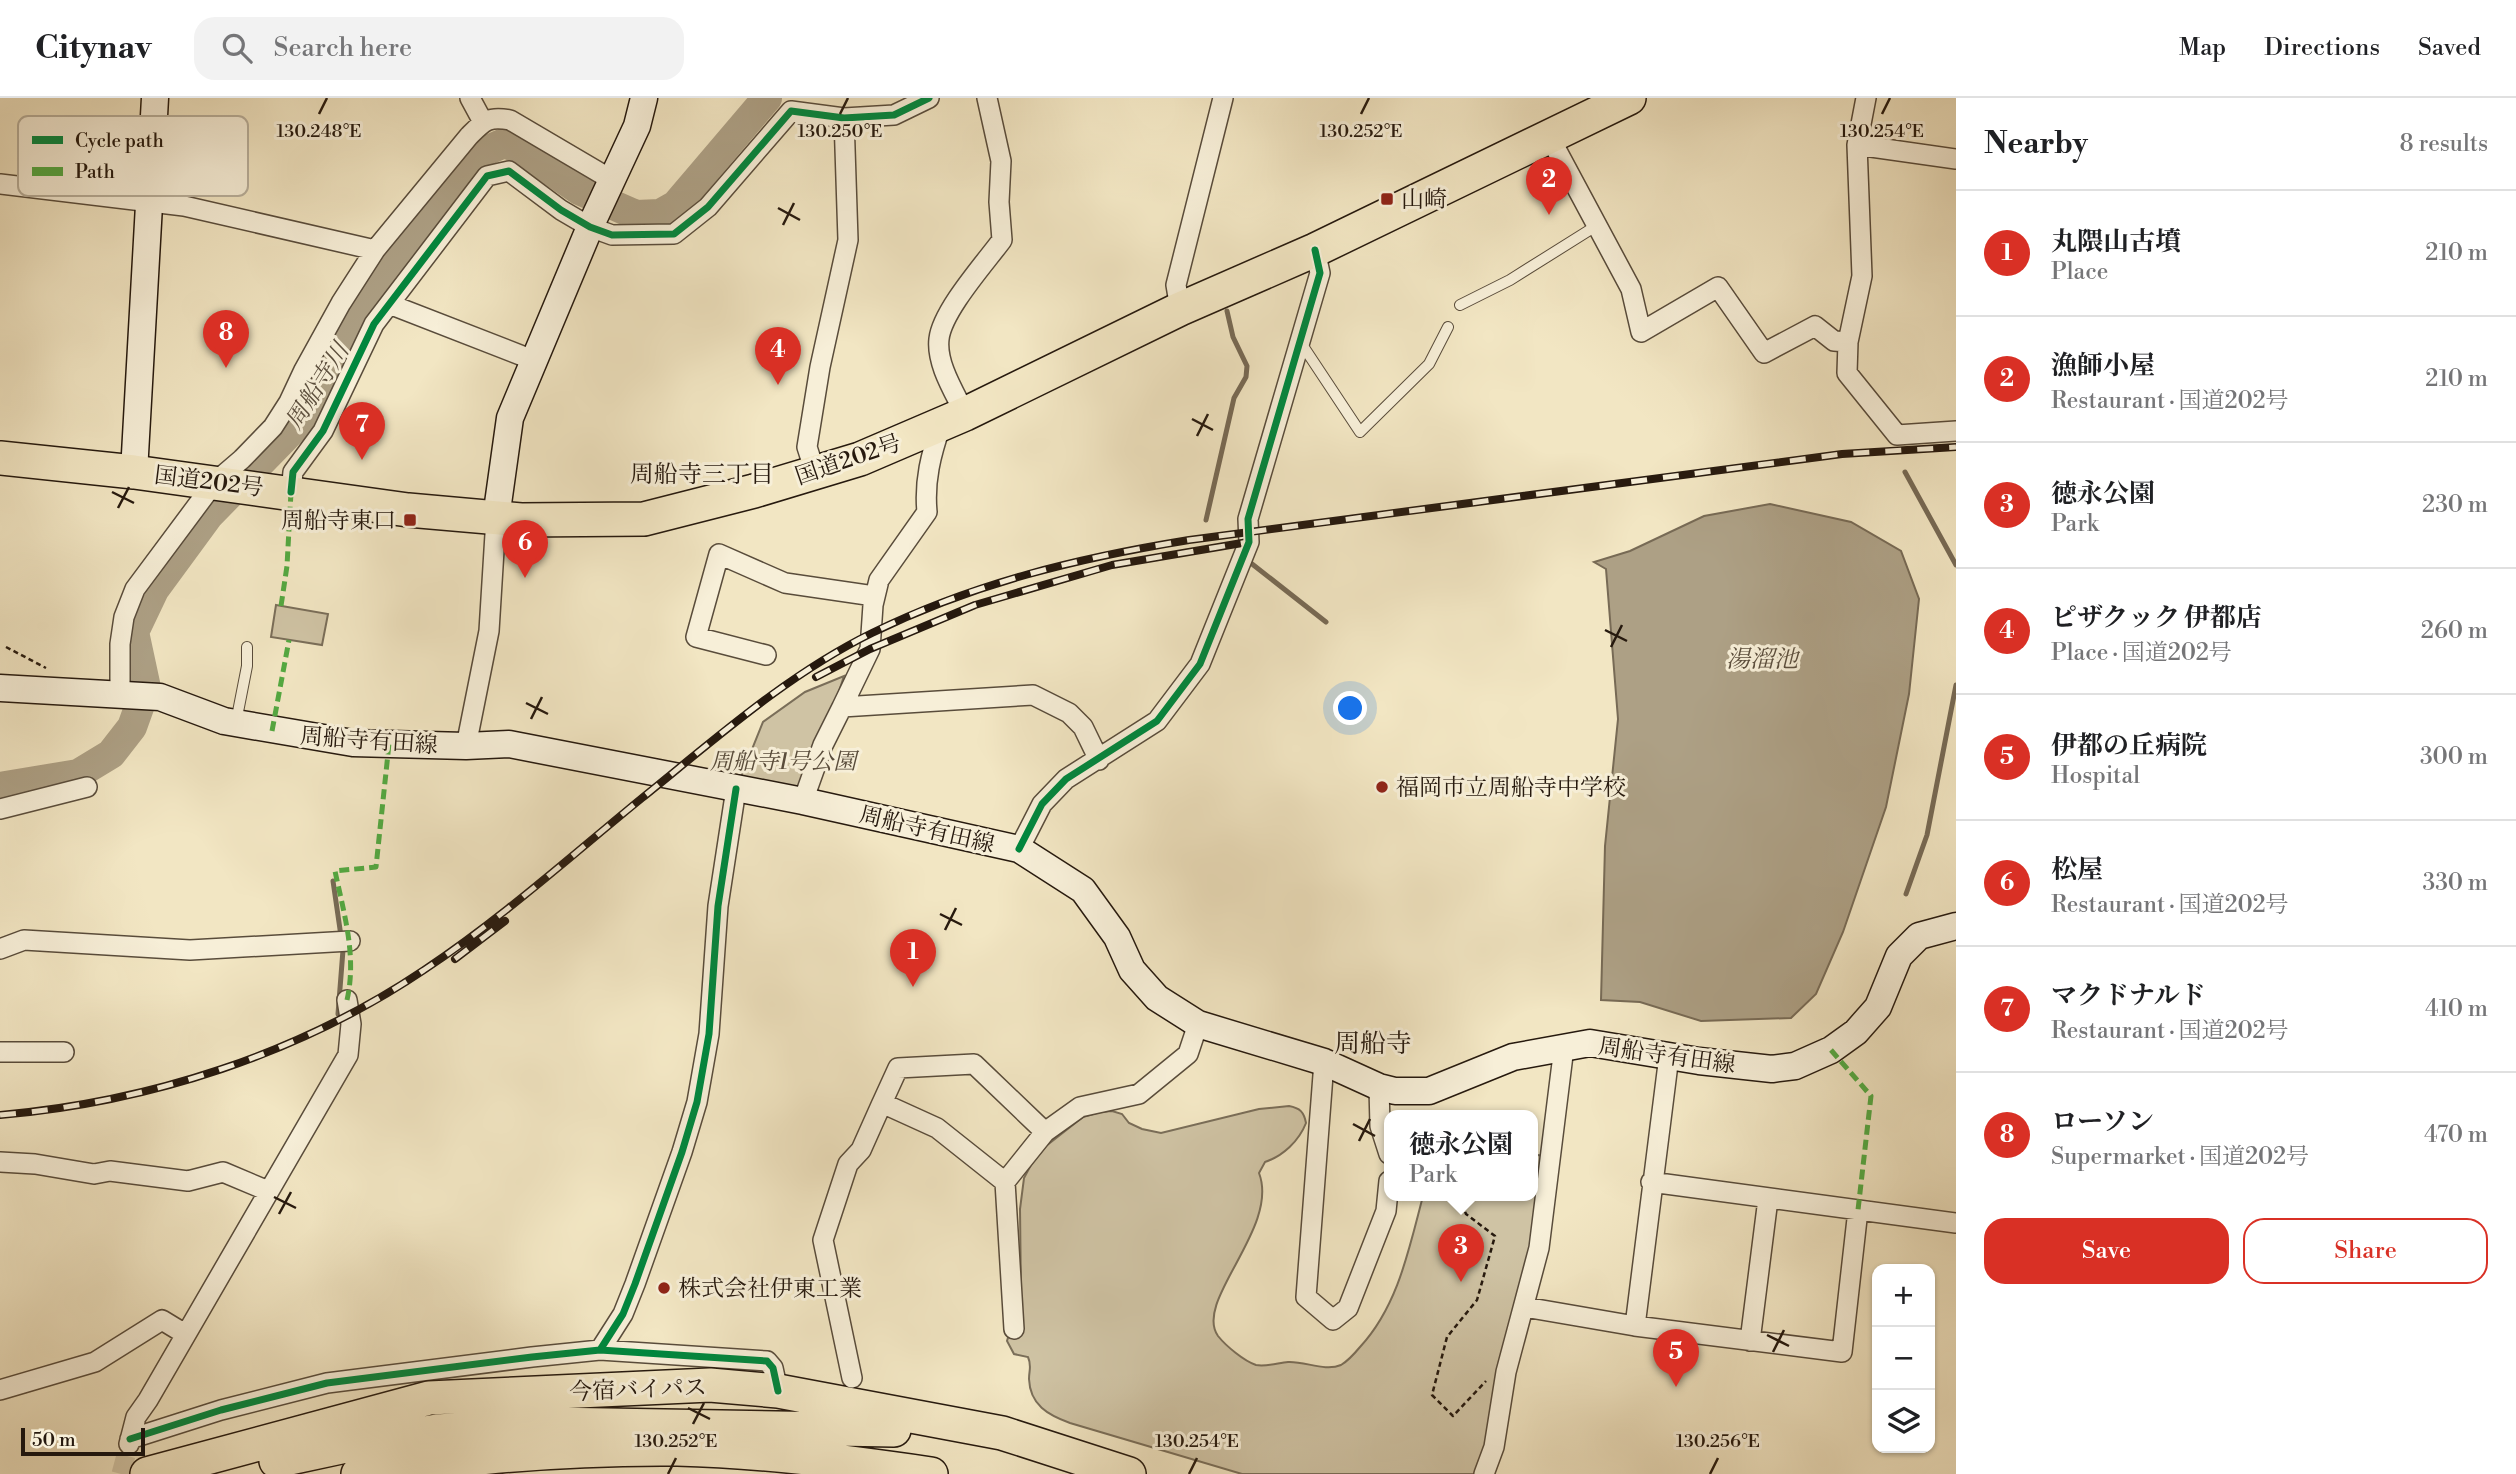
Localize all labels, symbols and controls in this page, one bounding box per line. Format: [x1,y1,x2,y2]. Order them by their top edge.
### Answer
search box [194,17,684,80]
text: Citynav [35,28,152,69]
icon: search [218,29,256,67]
text: Search here [274,32,412,64]
text: Map [2179,33,2226,63]
text: Directions [2264,33,2380,63]
text: Saved [2418,33,2481,63]
legend [18,116,248,196]
text: 130.248°E [277,120,361,143]
text: 130.250°E [798,120,882,143]
text: 130.252°E [1319,120,1403,143]
text: 130.254°E [1840,120,1924,143]
text: Nearby [1984,125,2088,163]
text: Cycle path [75,129,164,153]
text: 8 results [2400,130,2488,158]
pin: 2 [1526,157,1572,215]
text: Path [75,160,115,184]
place label: 山崎 [1401,186,1447,214]
marker: 山崎 [1379,191,1395,207]
text: 丸隈山古墳 [2051,226,2181,258]
text: 1 [2001,239,2013,267]
text: 210 m [2425,239,2488,267]
text: Place [2051,258,2108,286]
pin: 8 [203,310,249,368]
pin: 4 [755,327,801,385]
water label: 周船寺川 [280,335,358,435]
text: 漁師小屋 [2051,350,2155,382]
text: 2 [2000,365,2014,393]
text: 210 m [2425,365,2488,393]
text: Restaurant · 国道202号 [2051,387,2289,415]
pin: 7 [339,402,385,460]
street label: 国道202号 [792,429,905,491]
district label: 周船寺三丁目 [630,460,774,490]
street label: 国道202号 [153,461,265,503]
text: 徳永公園 [2051,478,2155,510]
text: 3 [2000,491,2014,519]
text: 230 m [2422,491,2488,519]
place label: 周船寺東口 [281,507,396,535]
text: Park [2051,510,2099,538]
marker: 周船寺東口 [402,512,418,528]
pin: 6 [502,520,548,578]
text: ピザクック 伊都店 [2051,602,2262,634]
text: 4 [1999,617,2015,645]
text: 260 m [2421,617,2488,645]
text: Place · 国道202号 [2051,639,2232,667]
water label: 湯溜池 [1726,645,1801,675]
your location [1333,691,1367,725]
street label: 周船寺有田線 [299,722,439,760]
text: 伊都の丘病院 [2051,730,2207,762]
text: 5 [2000,743,2014,771]
text: 300 m [2420,743,2488,771]
park label: 周船寺1号公園 [710,748,860,776]
text: Hospital [2051,762,2140,790]
place label: 福岡市立周船寺中学校 [1396,774,1626,802]
marker: 福岡市立周船寺中学校 [1374,779,1390,795]
street label: 周船寺有田線 [856,801,997,859]
text: 松屋 [2051,854,2103,886]
text: 6 [2000,869,2014,897]
text: 330 m [2422,869,2488,897]
text: Restaurant · 国道202号 [2051,891,2289,919]
pin: 1 [890,929,936,987]
text: マクドナルド [2051,980,2206,1012]
text: 7 [2000,995,2014,1023]
text: 410 m [2425,995,2488,1023]
text: Restaurant · 国道202号 [2051,1017,2289,1045]
district label: 周船寺 [1334,1028,1412,1060]
street label: 周船寺有田線 [1597,1033,1737,1079]
text: ローソン [2051,1106,2154,1138]
popup [1384,1110,1538,1201]
text: 8 [2000,1121,2014,1149]
text: 470 m [2424,1121,2488,1149]
text: 徳永公園 [1409,1129,1513,1161]
text: Supermarket · 国道202号 [2051,1143,2309,1171]
text: Park [1409,1161,1457,1189]
button: Save [1984,1218,2229,1284]
button: Share [2243,1218,2488,1284]
pin: 3 [1438,1224,1484,1282]
map controls [1872,1264,1935,1453]
button: + [1872,1264,1935,1327]
place label: 株式会社伊東工業 [678,1275,862,1303]
marker: 株式会社伊東工業 [656,1280,672,1296]
button: − [1872,1327,1935,1390]
pin: 5 [1653,1329,1699,1387]
street label: 今宿バイパス [569,1374,707,1406]
button: layers [1872,1390,1935,1453]
scale bar [21,1425,145,1457]
text: 50 m [32,1428,76,1452]
text: 130.252°E [634,1430,718,1453]
text: 130.254°E [1155,1430,1239,1453]
text: 130.256°E [1676,1430,1760,1453]

